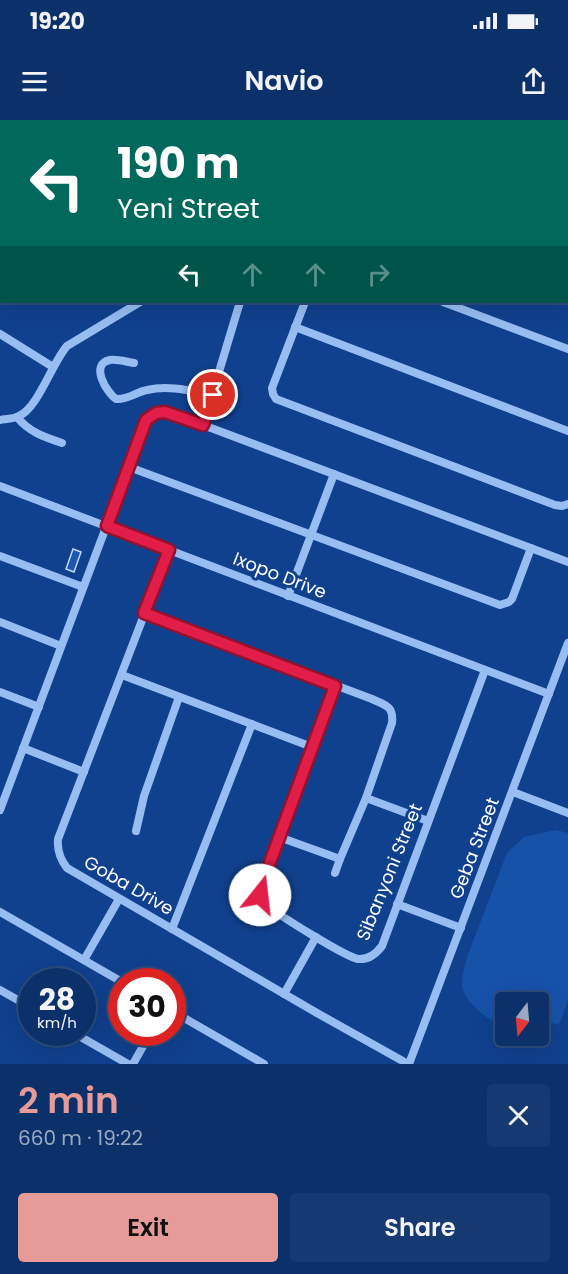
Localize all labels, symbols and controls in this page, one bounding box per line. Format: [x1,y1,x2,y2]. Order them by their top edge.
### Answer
text: 19:20 [30,6,85,37]
text: Navio [244,62,324,99]
icon: menu [18,65,51,98]
icon: share [517,65,550,98]
text: 190 m [117,134,239,193]
icon: left [18,144,96,222]
text: Yeni Street [117,190,260,227]
icon: left [173,258,206,291]
icon: ahead [236,258,269,291]
icon: ahead [299,258,332,291]
icon: right [362,258,395,291]
pin [187,369,238,420]
icon: arrive [196,378,229,411]
street label: Ixopo Drive [230,546,330,604]
street label: Geba Street [443,794,505,902]
street label: Sibanyoni Street [350,800,428,944]
street label: Goba Drive [80,849,178,921]
position arrow [228,863,292,927]
speed limit sign: 30 [108,968,186,1046]
text: 28 [39,978,75,1021]
north arrow [495,992,549,1046]
map controls [495,992,549,1046]
text: km/h [37,1012,77,1033]
text: 2 min [18,1075,119,1126]
button: close [487,1084,550,1147]
text: 660 m · 19:22 [18,1124,143,1152]
button: Exit [18,1193,278,1262]
button: Share [290,1193,550,1262]

